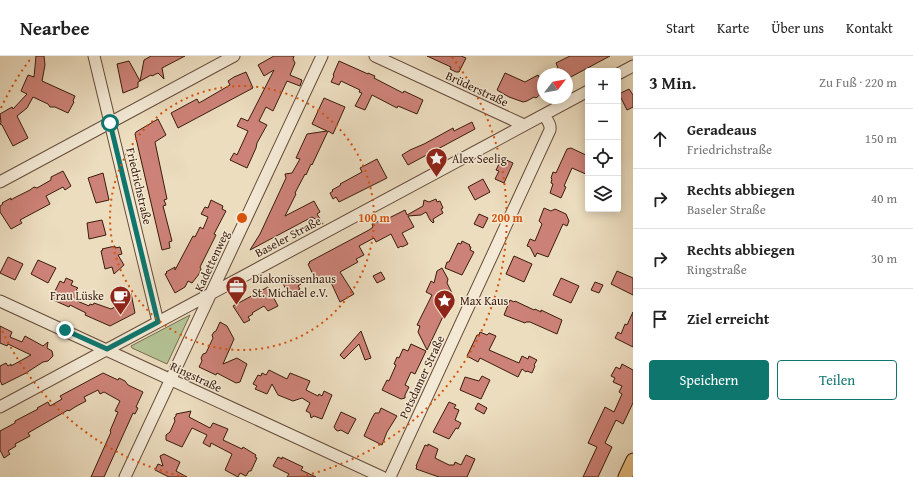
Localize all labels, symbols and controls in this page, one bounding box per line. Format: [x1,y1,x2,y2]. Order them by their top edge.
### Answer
text: Nearbee [20,14,90,42]
text: Start [666,18,695,38]
text: Karte [717,18,749,38]
text: Über uns [771,18,824,38]
text: Kontakt [846,18,893,38]
street label: Brüderstraße [443,67,512,111]
north arrow [537,68,573,104]
map controls [585,68,621,212]
button: + [585,68,621,104]
text: 3 Min. [649,70,696,95]
text: Zu Fuß · 220 m [819,73,897,92]
button: − [585,104,621,140]
route start [101,114,119,132]
text: Geradeaus [687,119,757,140]
icon: ahead [649,128,671,150]
text: 150 m [865,129,897,148]
button: locate [585,140,621,176]
text: Friedrichstraße [687,140,772,159]
street label: Friedrichstraße [122,146,157,226]
place icon: Alex Seelig [423,146,449,179]
place label: Alex Seelig [452,150,507,167]
button: layers [585,176,621,212]
text: Rechts abbiegen [687,179,795,200]
icon: right [649,188,671,210]
text: 40 m [871,189,897,208]
text: Baseler Straße [687,200,766,219]
text: 100 m [358,209,391,226]
text: 200 m [491,209,524,226]
centre of rings [235,211,249,225]
street label: Baseler Straße [252,212,324,261]
street label: Kadettenweg [190,227,233,294]
text: Rechts abbiegen [687,239,795,260]
icon: right [649,248,671,270]
text: 30 m [871,249,897,268]
text: Ringstraße [687,260,747,279]
place label: Diakonissenhaus St. Michael e.V. [252,270,336,301]
office icon: Diakonissenhaus St. Michael e.V. [224,273,250,306]
cafe icon: Frau Lüske [107,283,133,316]
place label: Frau Lüske [50,287,104,304]
place icon: Max Kaus [432,288,458,321]
place label: Max Kaus [460,292,509,309]
icon: arrive [649,308,671,330]
text: Ziel erreicht [687,308,769,329]
route end [56,321,74,339]
street label: Potsdamer Straße [395,332,448,421]
street label: Ringstraße [168,357,225,396]
button: Speichern [649,360,769,400]
button: Teilen [777,360,897,400]

